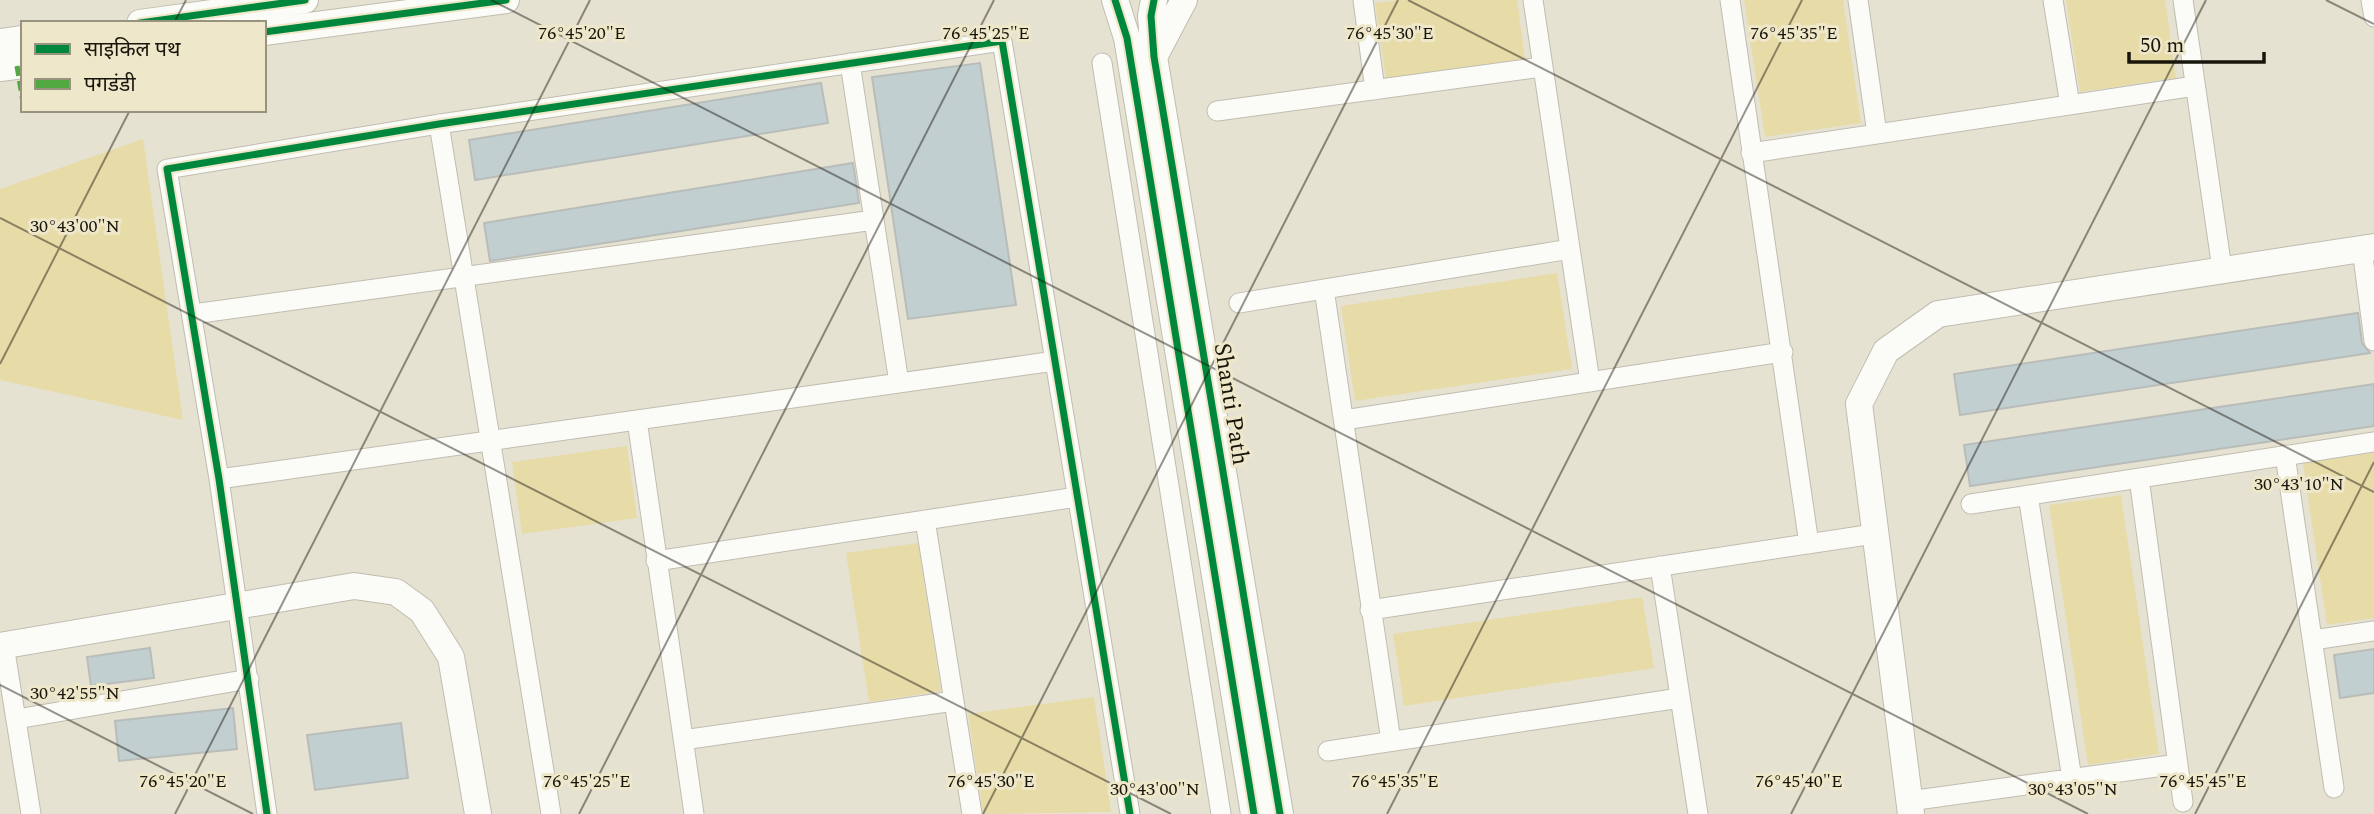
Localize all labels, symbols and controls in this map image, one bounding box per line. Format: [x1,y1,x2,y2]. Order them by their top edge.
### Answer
text: 76°45'20"E [538,20,626,47]
text: 76°45'25"E [942,20,1030,47]
text: 76°45'30"E [1346,20,1434,47]
text: 76°45'35"E [1750,20,1838,47]
legend [21,21,266,112]
scale bar [2129,21,2264,65]
text: 50 m [2140,30,2184,62]
text: साइकिल पथ [84,34,181,66]
text: पगडंडी [84,69,136,101]
text: 30°43'00"N [30,213,120,240]
street label: Shanti Path [1204,340,1258,468]
text: 30°43'10"N [2254,471,2344,498]
text: 30°42'55"N [30,680,120,707]
text: 76°45'20"E [139,768,227,795]
text: 76°45'25"E [543,768,631,795]
text: 76°45'30"E [947,768,1035,795]
text: 76°45'35"E [1351,768,1439,795]
text: 76°45'40"E [1755,768,1843,795]
text: 76°45'45"E [2159,768,2247,795]
text: 30°43'00"N [1110,776,1200,803]
text: 30°43'05"N [2028,776,2118,803]

